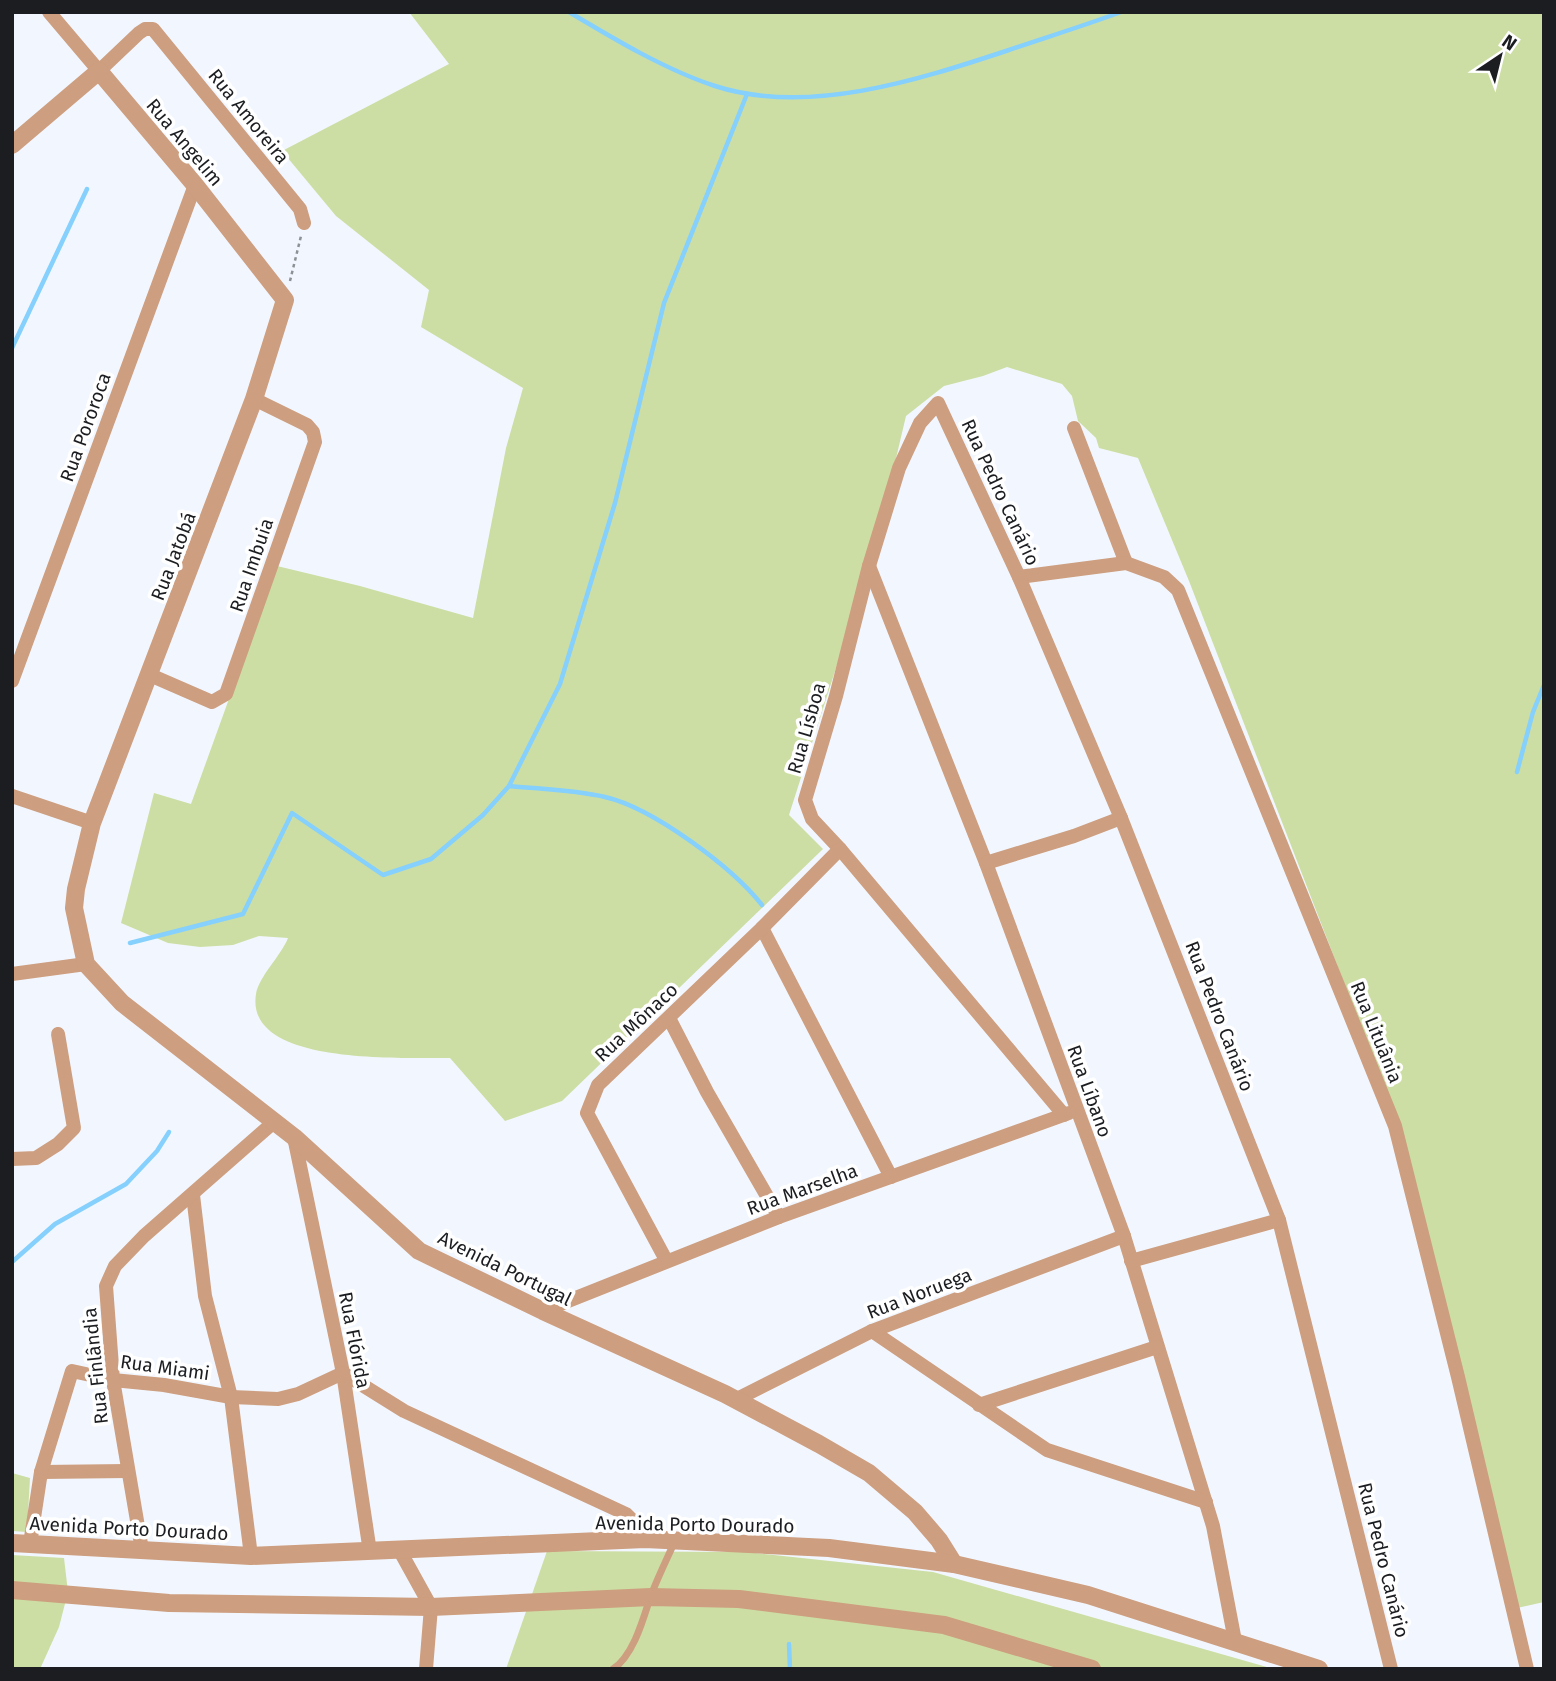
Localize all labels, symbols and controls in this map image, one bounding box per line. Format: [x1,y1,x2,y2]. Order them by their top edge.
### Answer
north arrow [1465,21,1535,91]
text: N [1498,29,1521,56]
street label: Rua Amoreira [203,64,294,169]
street label: Rua Angelim [141,94,228,191]
street label: Rua Pororoca [55,369,116,485]
street label: Rua Pedro Canário [957,415,1045,569]
street label: Rua Jatobá [146,509,201,604]
street label: Rua Imbuia [225,515,278,615]
street label: Rua Lísboa [782,680,830,776]
street label: Rua Pedro Canário [1180,938,1259,1095]
street label: Rua Mônaco [590,978,683,1067]
street label: Rua Lituânia [1346,978,1407,1086]
street label: Rua Líbano [1062,1042,1117,1140]
street label: Rua Marselha [744,1159,861,1220]
street label: Avenida Portugal [434,1226,576,1311]
street label: Rua Noruega [863,1263,975,1324]
street label: Rua Flórida [334,1290,375,1390]
street label: Rua Finlândia [78,1307,113,1425]
street label: Rua Miami [119,1350,211,1385]
street label: Rua Pedro Canário [1353,1480,1414,1640]
street label: Avenida Porto Dourado [595,1511,795,1538]
street label: Avenida Porto Dourado [29,1512,229,1545]

